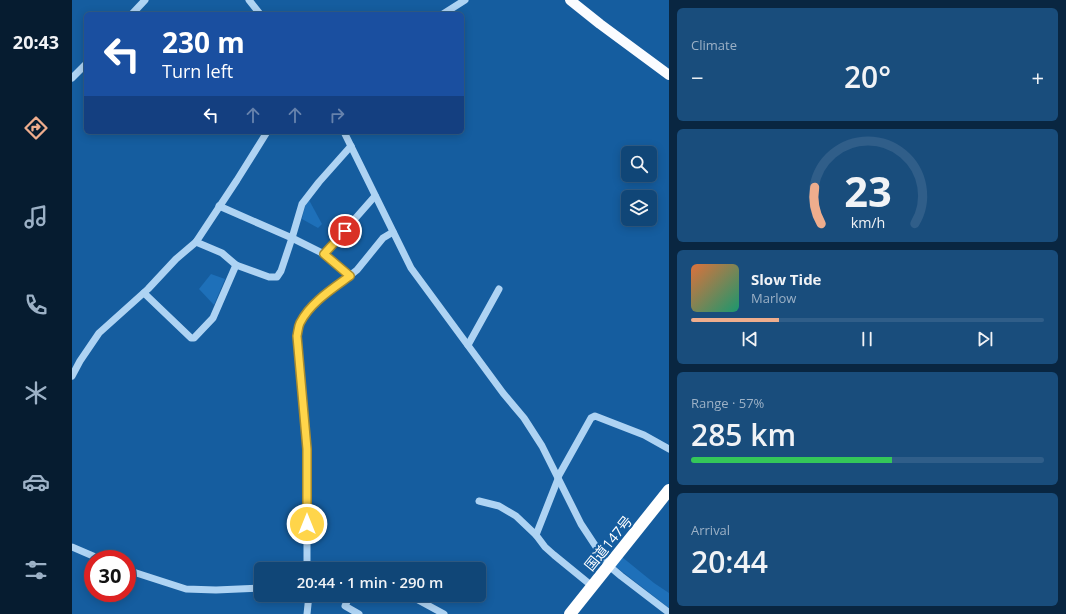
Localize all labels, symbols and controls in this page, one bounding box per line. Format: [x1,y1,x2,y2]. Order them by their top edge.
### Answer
text: 230 m [162,23,245,61]
icon: left [96,28,148,80]
text: 20:43 [13,30,59,54]
text: Climate [691,36,737,54]
text: 20° [844,56,891,97]
text: Turn left [162,59,233,83]
text: − [691,62,704,92]
text: + [1031,62,1044,92]
icon: left [200,104,222,126]
icon: ahead [242,104,264,126]
icon: ahead [284,104,306,126]
icon: right [326,104,348,126]
icon: directions [22,114,50,142]
map controls [621,146,657,226]
button: search [621,146,657,182]
text: 23 [844,163,891,219]
button: layers [621,190,657,226]
icon: music [22,203,50,231]
text: km/h [850,212,885,231]
pin [328,214,362,248]
icon: arrive [334,220,356,242]
text: Slow Tide [751,269,821,289]
text: Marlow [751,289,796,307]
icon: phone [22,291,50,319]
icon: previous [739,328,761,350]
icon: pause [856,328,878,350]
icon: next [974,328,996,350]
icon: climate [22,379,50,407]
text: Range · 57% [691,394,764,412]
text: 285 km [691,414,796,455]
icon: car [22,468,50,496]
position arrow [286,503,328,545]
street label: 国道147号 [580,511,636,575]
text: Arrival [691,521,730,539]
text: 20:44 [691,541,768,582]
speed limit sign: 30 [84,550,136,602]
icon: filters [22,556,50,584]
text: 20:44 · 1 min · 290 m [297,572,443,592]

